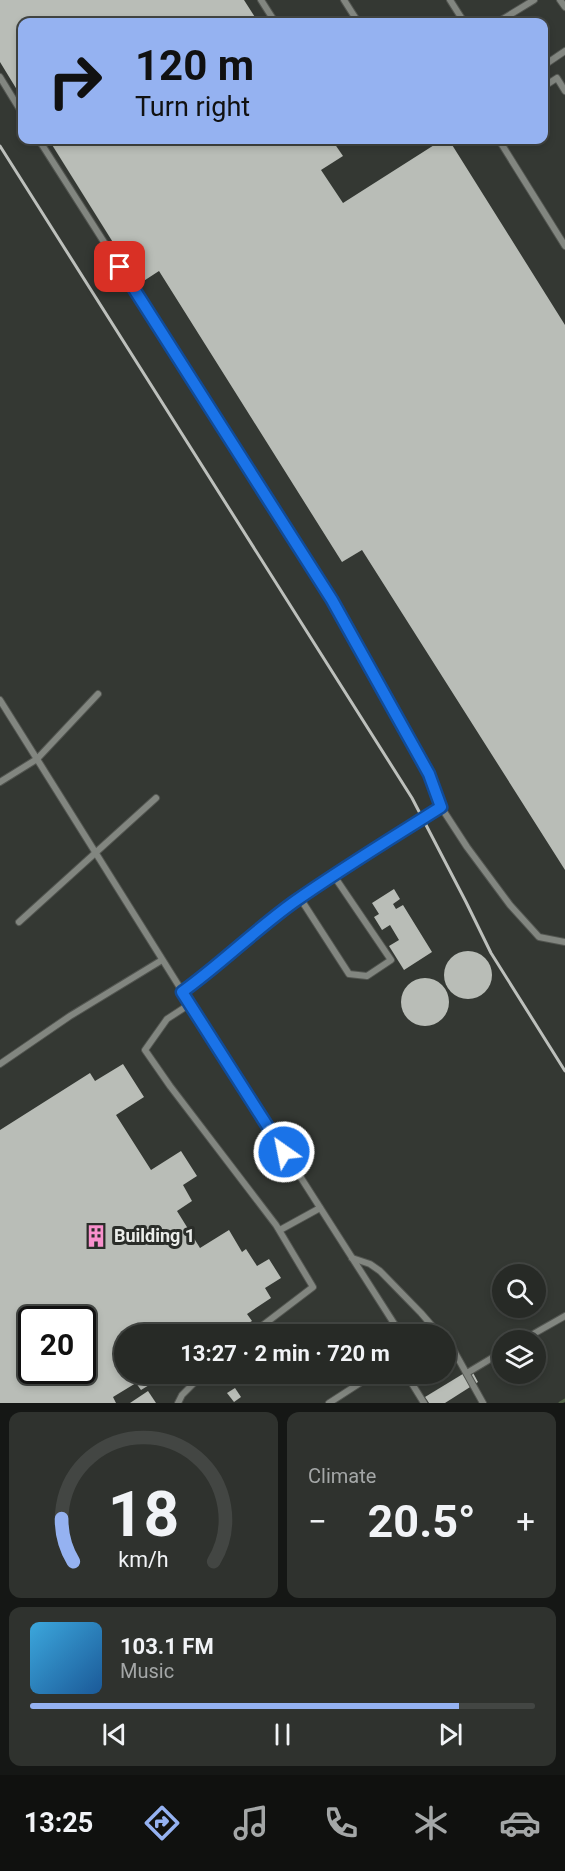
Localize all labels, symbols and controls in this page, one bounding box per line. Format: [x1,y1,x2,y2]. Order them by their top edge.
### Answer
text: 120 m [135,41,254,90]
icon: right [36,42,114,120]
text: Turn right [135,91,250,123]
pin [94,241,145,292]
icon: arrive [103,250,136,283]
position arrow [252,1120,316,1184]
building icon: Building 1 [83,1223,109,1249]
place label: Building 1 [114,1225,195,1246]
map controls [492,1264,546,1384]
button: search [492,1264,546,1318]
speed limit sign: 20 [18,1306,96,1384]
button: layers [492,1330,546,1384]
text: 13:27 · 2 min · 720 m [180,1341,390,1366]
text: Climate [308,1464,376,1488]
text: 18 [108,1478,179,1551]
text: 20.5° [368,1495,476,1548]
text: − [308,1502,327,1541]
text: + [516,1502,535,1541]
text: km/h [118,1547,169,1572]
text: 103.1 FM [120,1634,214,1659]
text: Music [120,1659,174,1683]
icon: previous [98,1718,131,1751]
icon: pause [266,1718,299,1751]
icon: next [434,1718,467,1751]
icon: directions [141,1802,183,1844]
icon: music [230,1802,272,1844]
icon: phone [320,1802,362,1844]
icon: climate [410,1802,452,1844]
icon: car [499,1802,541,1844]
text: 13:25 [24,1807,93,1839]

